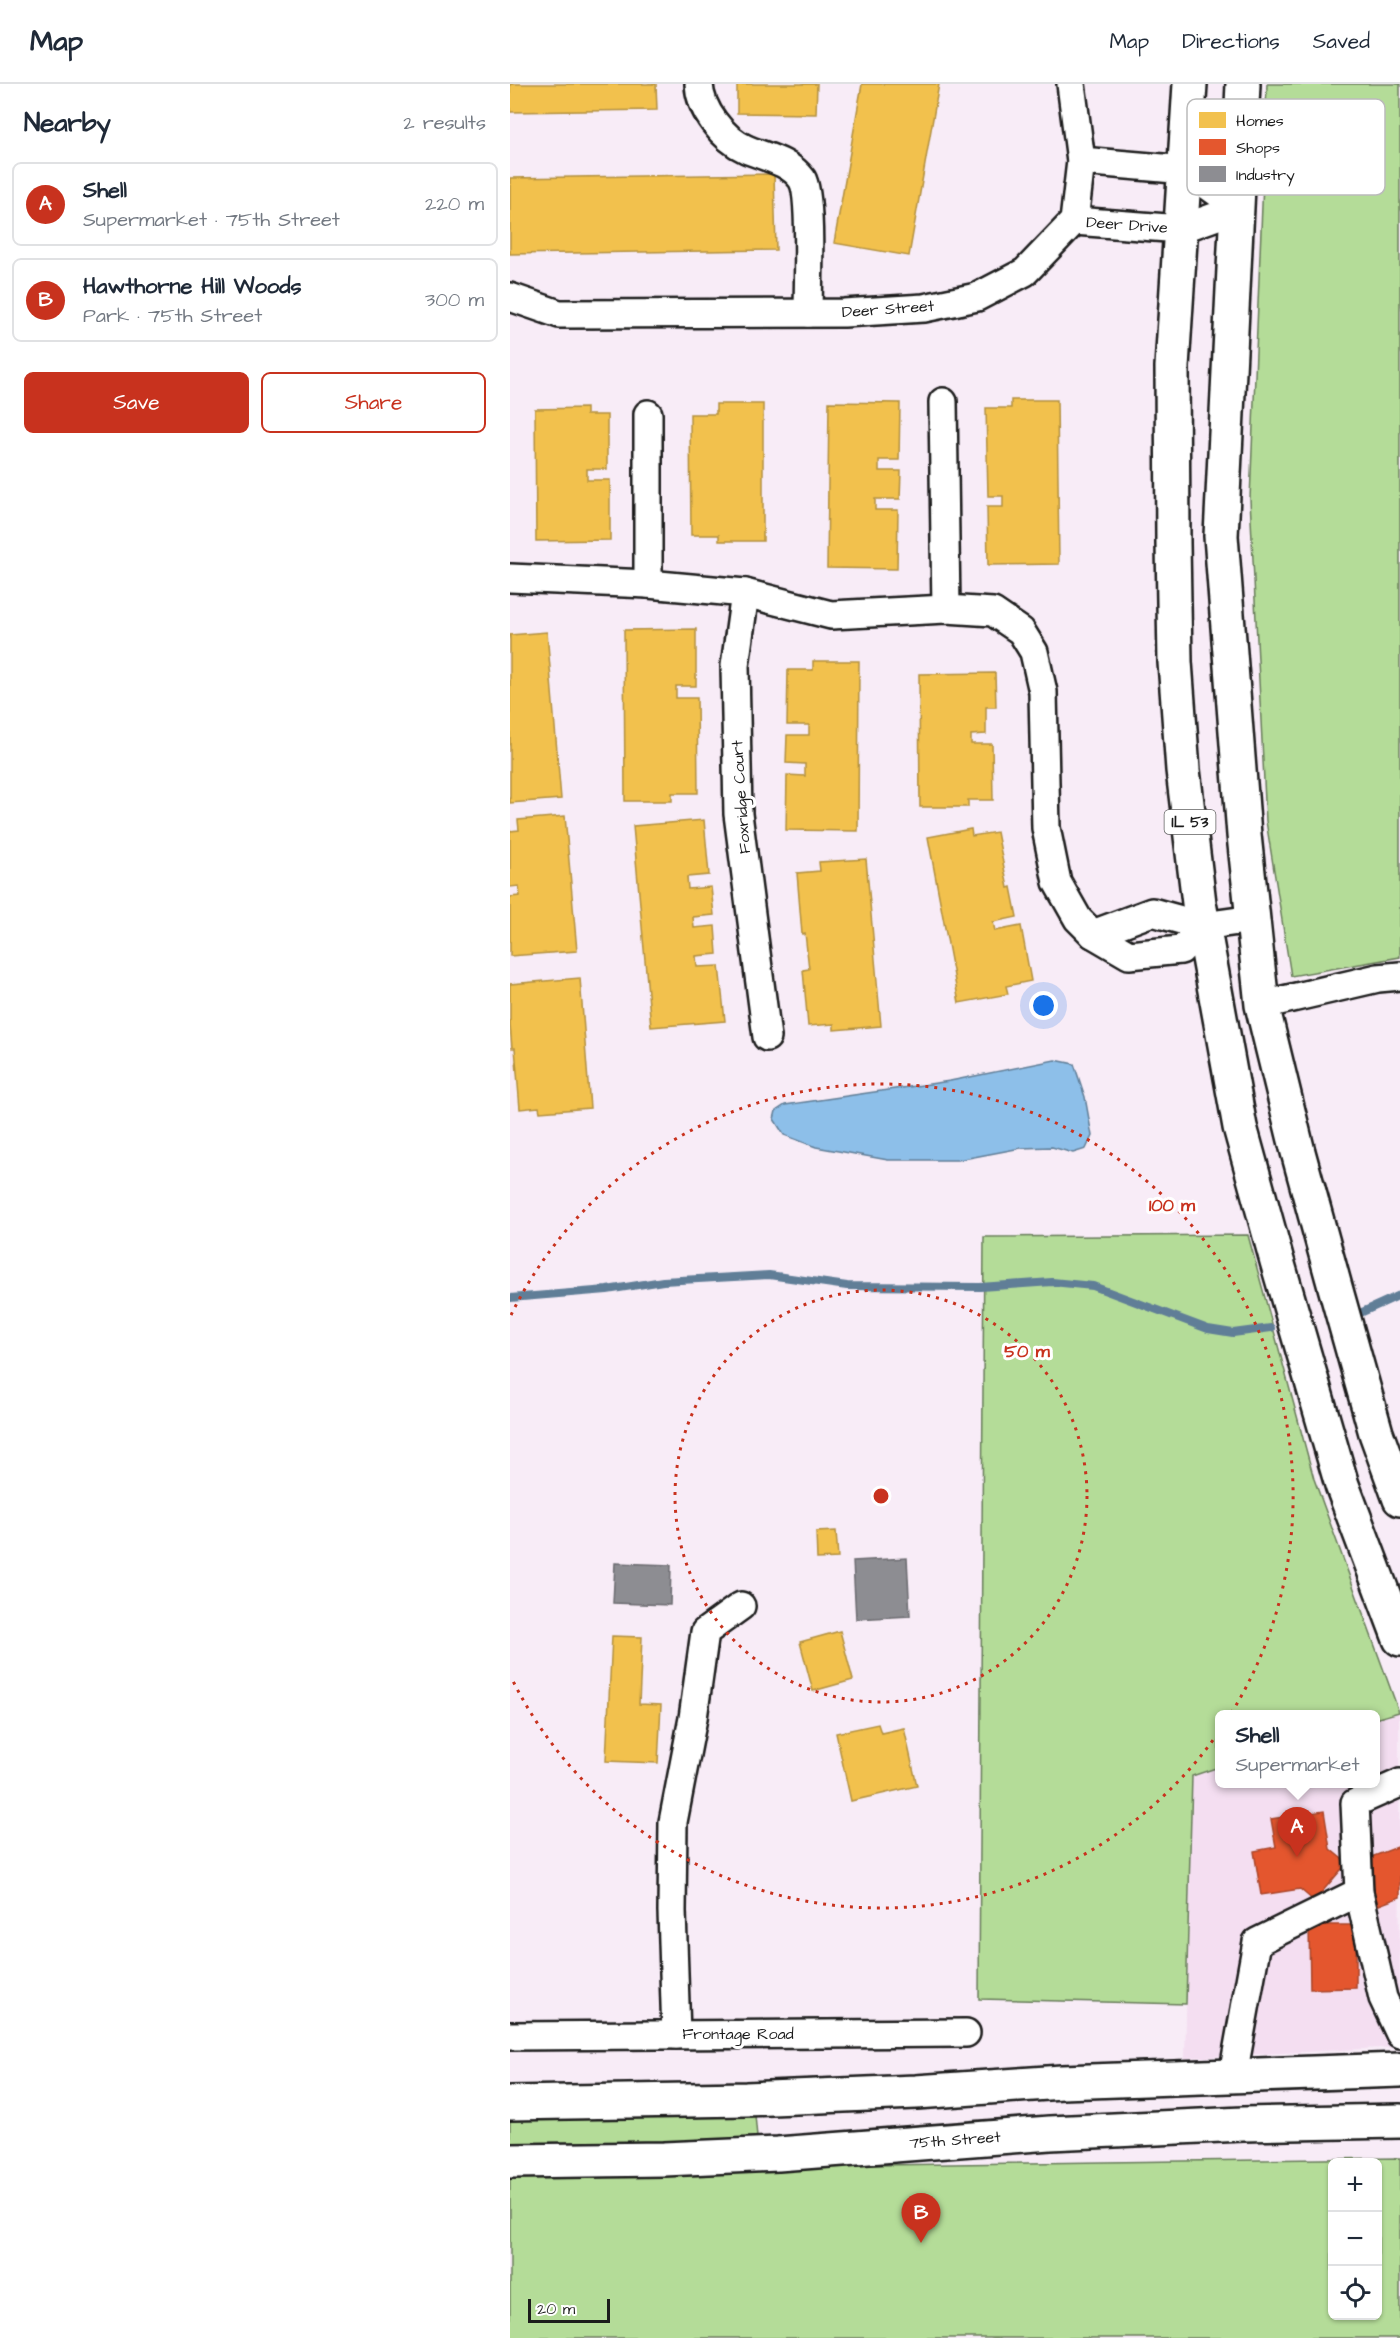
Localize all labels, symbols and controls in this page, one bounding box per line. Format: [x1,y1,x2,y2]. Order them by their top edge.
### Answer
text: Map [30,22,83,61]
text: Map [1109,27,1149,56]
text: Directions [1182,27,1280,56]
text: Saved [1313,27,1370,56]
legend [1187,99,1385,195]
text: Nearby [24,105,111,141]
text: 2 results [403,109,486,137]
text: Homes [1236,110,1284,132]
text: Shops [1236,137,1280,159]
text: Industry [1236,164,1295,187]
text: Shell [83,175,127,206]
text: A [39,190,52,218]
text: 220 m [425,190,484,218]
text: Supermarket · 75th Street [83,206,340,234]
street label: Deer Drive [1086,211,1169,239]
text: Hawthorne Hill Woods [83,271,301,302]
text: B [38,286,53,314]
text: 300 m [425,286,484,314]
street label: Deer Street [841,295,935,323]
text: Park · 75th Street [83,302,262,330]
button: Save [24,372,249,433]
button: Share [261,372,486,433]
street label: Foxridge Court [726,739,757,855]
road number: IL 53 [1164,810,1216,834]
your location [1029,991,1058,1020]
text: 100 m [1149,1193,1196,1218]
text: 50 m [1004,1339,1051,1364]
centre of rings [871,1486,891,1506]
popup [1215,1710,1380,1788]
text: Shell [1236,1720,1279,1751]
text: Supermarket [1236,1751,1359,1779]
pin: A [1278,1808,1316,1857]
street label: Frontage Road [682,2023,794,2046]
street label: 75th Street [909,2126,1002,2154]
map controls [1328,2158,1382,2320]
button: + [1328,2158,1382,2212]
pin: B [902,2194,940,2243]
button: − [1328,2212,1382,2266]
button: locate [1328,2266,1382,2320]
scale bar [528,2296,610,2324]
text: 20 m [537,2298,575,2320]

